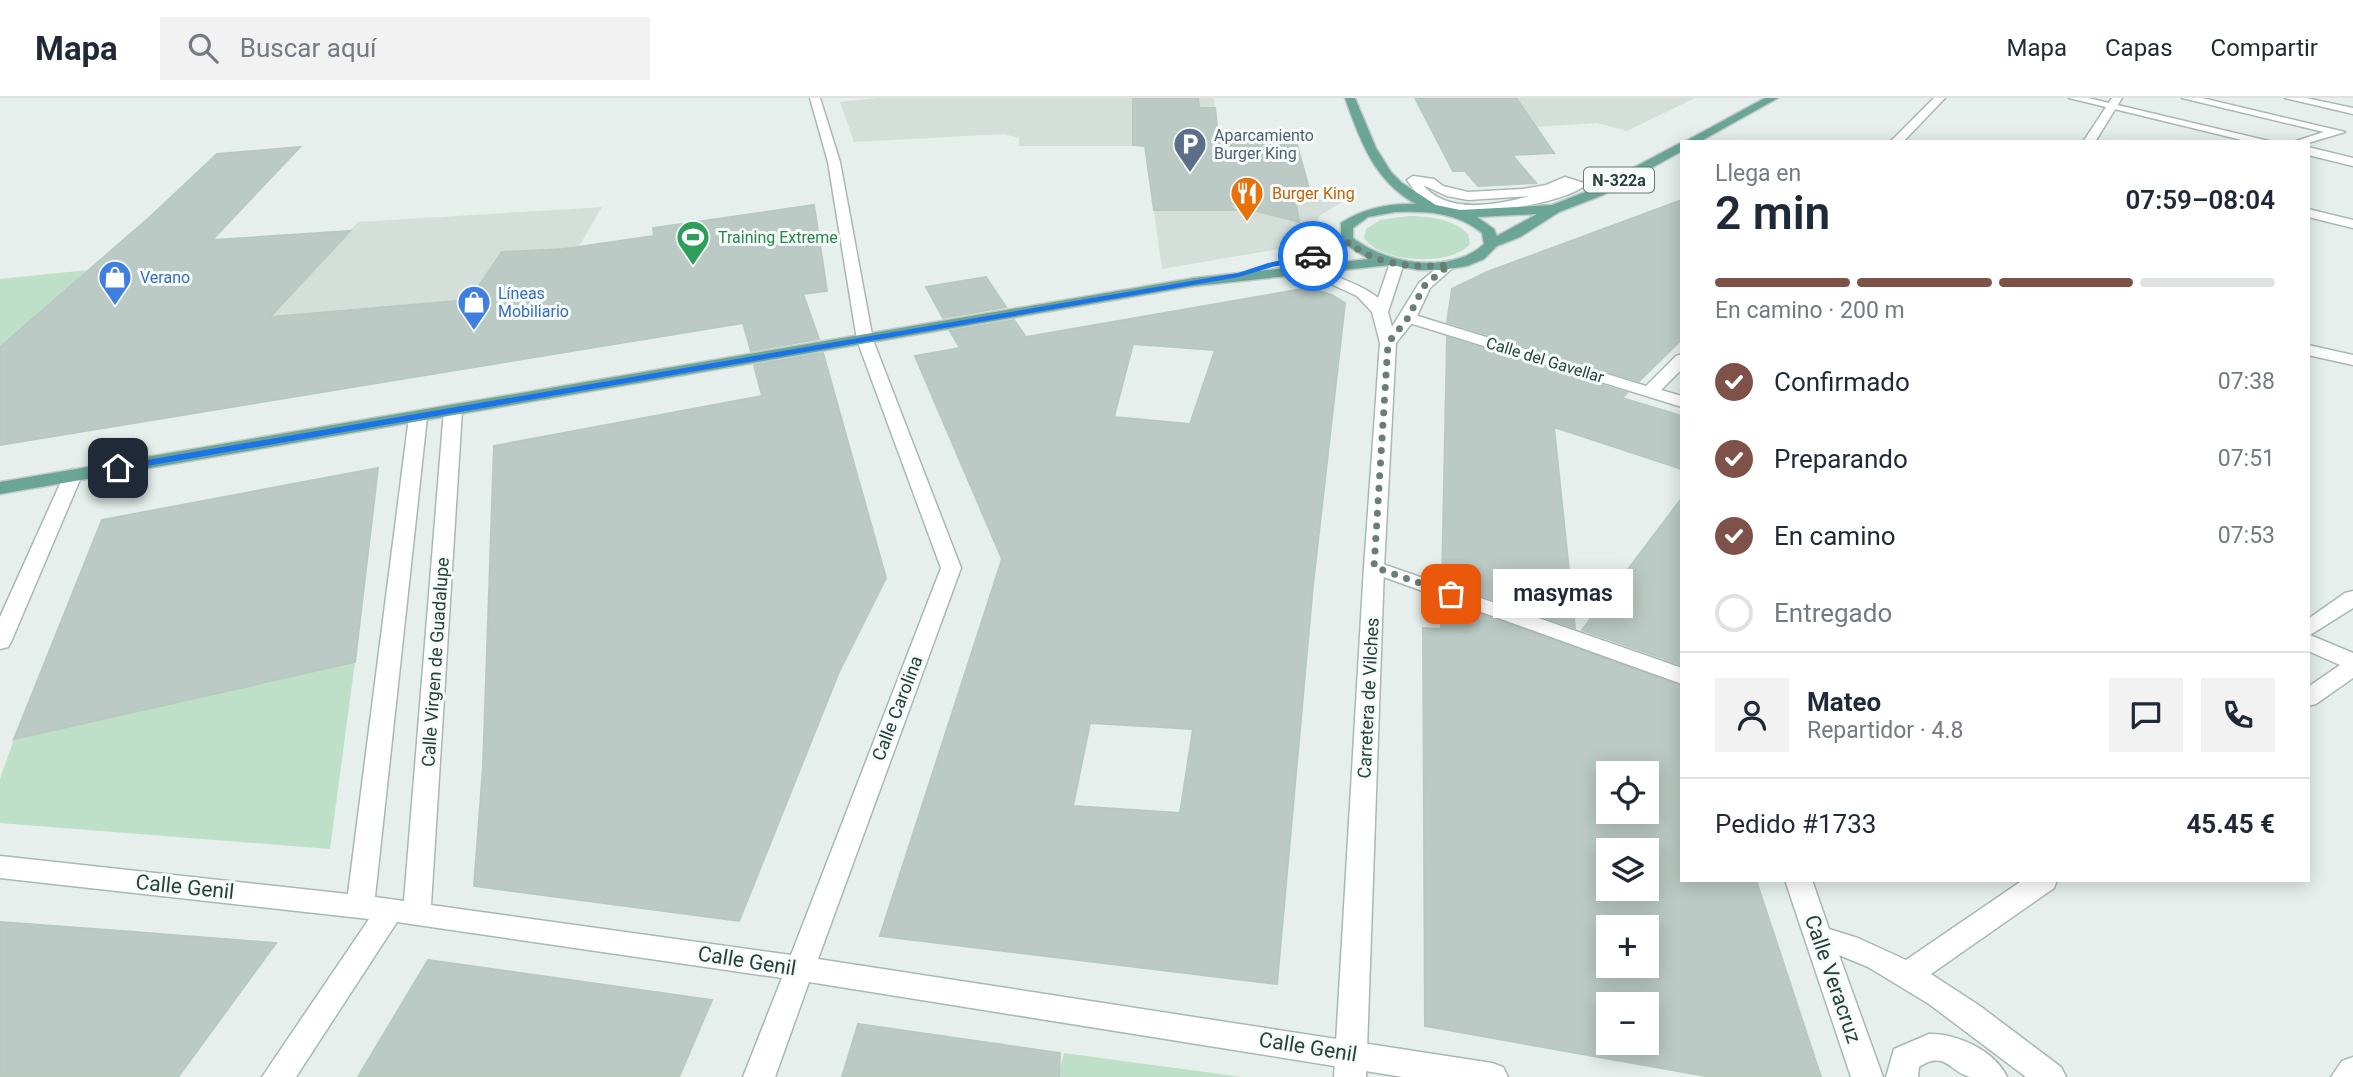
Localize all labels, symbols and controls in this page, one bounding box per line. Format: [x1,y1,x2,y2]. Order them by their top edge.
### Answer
search box [160,17,650,80]
text: Mapa [35,29,118,68]
icon: search [184,29,222,67]
text: Buscar aquí [240,33,376,63]
text: Mapa [2006,34,2067,62]
text: Capas [2105,34,2173,62]
text: Compartir [2211,34,2318,62]
parking icon: Aparcamiento Burger King [1171,125,1209,174]
place label: Aparcamiento Burger King [1214,126,1314,163]
text: Llega en [1715,160,1801,187]
road number: N-322a [1584,167,1654,192]
restaurant icon: Burger King [1228,174,1266,223]
place label: Burger King [1272,184,1355,203]
text: 07:59–08:04 [2125,185,2275,215]
text: 2 min [1715,186,1830,240]
sports icon: Training Extreme [674,218,712,267]
courier [1278,221,1348,291]
place label: Training Extreme [718,228,838,247]
icon: car [1294,237,1332,275]
shop icon: Verano [96,258,134,307]
place label: Verano [140,268,190,287]
shop icon: Líneas Mobiliario [455,283,493,332]
place label: Líneas Mobiliario [498,284,569,321]
text: En camino · 200 m [1715,297,1905,324]
street label: Calle del Gavellar [1484,333,1607,387]
icon: check [1715,363,1753,401]
text: Confirmado [1774,367,1910,397]
text: 07:38 [2218,368,2275,395]
pin [88,438,148,498]
icon: check [1715,440,1753,478]
text: Preparando [1774,444,1908,474]
text: 07:51 [2218,445,2275,472]
icon: home [99,449,137,487]
icon: check [1715,517,1753,555]
text: En camino [1774,521,1896,551]
text: 07:53 [2218,522,2275,549]
street label: Calle Virgen de Guadalupe [417,556,453,768]
pin [1421,564,1481,624]
callout: masymas [1493,570,1633,618]
icon: bag [1432,575,1470,613]
text: masymas [1513,580,1613,607]
text: Entregado [1774,598,1892,628]
street label: Carretera de Vilches [1353,617,1383,779]
street label: Calle Carolina [867,653,927,763]
button: person [1715,678,1789,752]
button: chat [2109,678,2183,752]
button: phone [2201,678,2275,752]
text: Mateo [1807,687,1881,717]
text: Repartidor · 4.8 [1807,717,1964,744]
map controls [1596,761,1659,1055]
button: locate [1596,761,1659,824]
text: Pedido #1733 [1715,809,1876,839]
text: 45.45 € [2186,809,2275,839]
button: layers [1596,838,1659,901]
street label: Calle Genil [135,870,235,904]
street label: Calle Veracruz [1800,912,1866,1046]
button: + [1596,915,1659,978]
street label: Calle Genil [696,941,798,981]
button: − [1596,992,1659,1055]
street label: Calle Genil [1257,1027,1359,1067]

